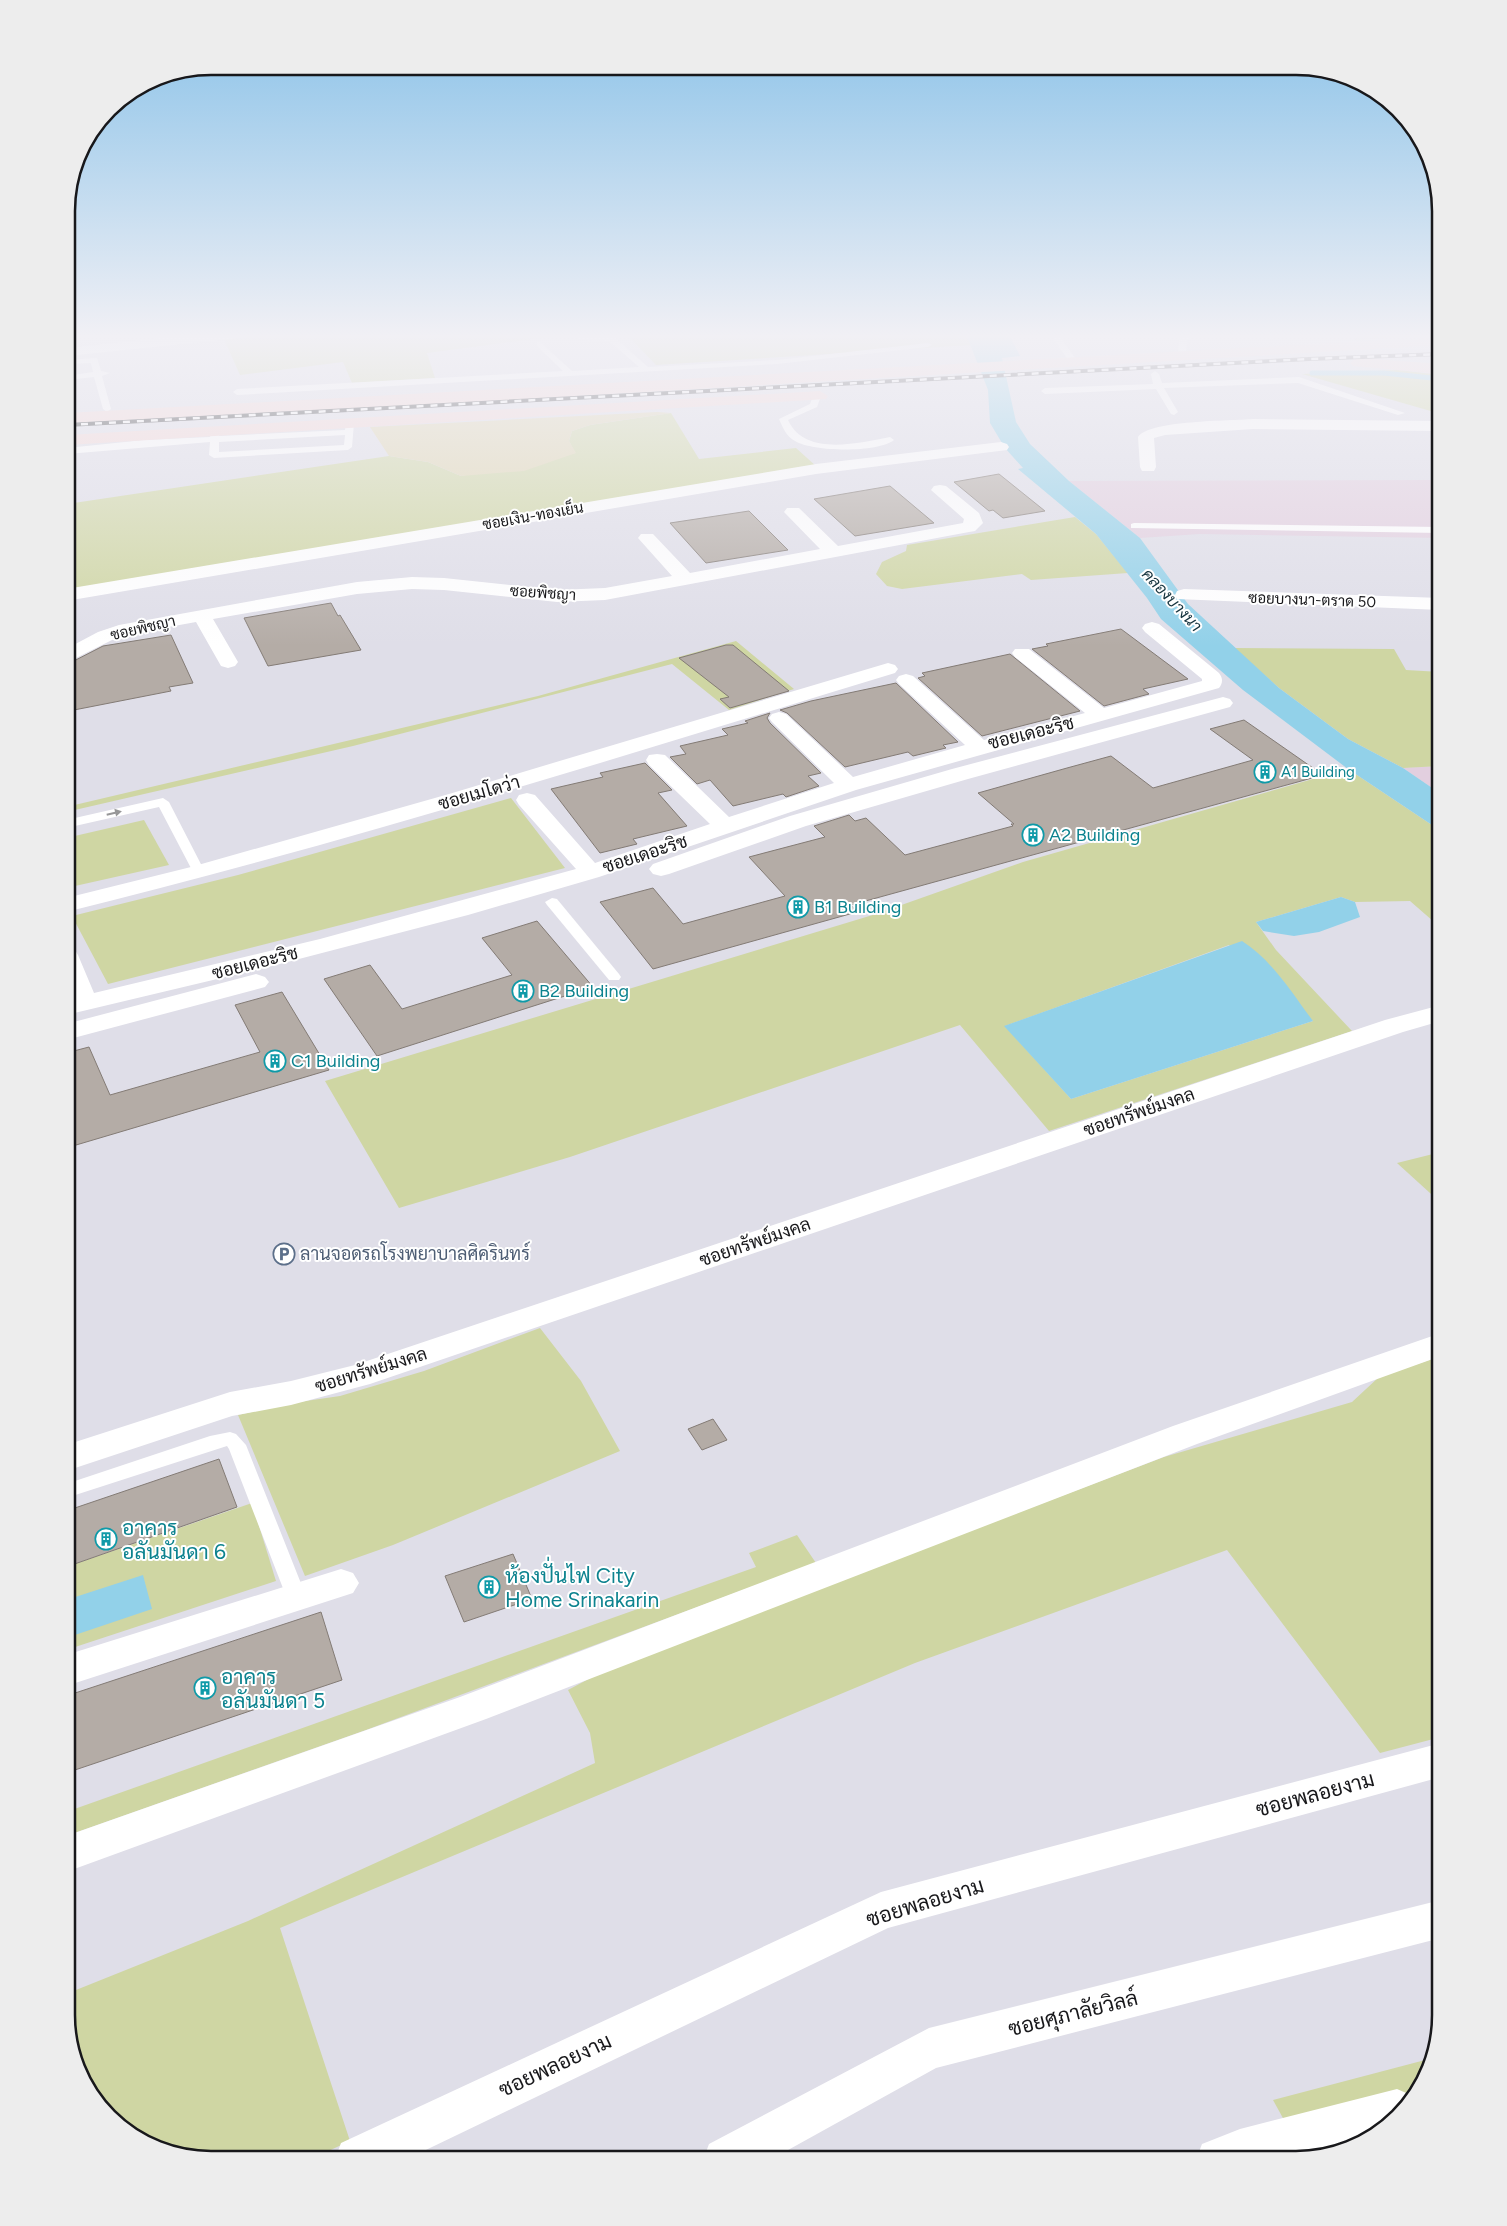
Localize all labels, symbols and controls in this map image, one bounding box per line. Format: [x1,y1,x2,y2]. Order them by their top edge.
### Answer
street label: ซอยเงิน-ทองเย็น [481,496,585,534]
water label: คลองบางนา [1138,565,1206,635]
street label: ซอยพิชญา [509,582,577,604]
street label: ซอยบางนา-ตราด 50 [1248,589,1376,611]
street label: ซอยพิชญา [109,612,177,644]
street label: ซอยเดอะริช [986,712,1076,754]
building icon: A1 Building [1253,760,1277,784]
place label: A1 Building [1281,763,1355,781]
street label: ซอยเมโดว่า [435,769,522,815]
one-way arrow [106,809,121,817]
building icon: A2 Building [1021,823,1045,847]
place label: A2 Building [1049,824,1140,846]
street label: ซอยเดอะริช [600,830,690,878]
building icon: B1 Building [786,895,810,919]
place label: B1 Building [814,896,901,918]
street label: ซอยเดอะริช [210,942,300,984]
building icon: B2 Building [511,979,535,1003]
place label: B2 Building [539,980,629,1002]
building icon: C1 Building [263,1049,287,1073]
place label: C1 Building [291,1050,380,1072]
street label: ซอยทรัพย์มงคล [1080,1081,1198,1141]
street label: ซอยทรัพย์มงคล [696,1211,814,1271]
place label: ลานจอดรถโรงพยาบาลศิครินทร์ [300,1241,530,1265]
parking icon: ลานจอดรถโรงพยาบาลศิครินทร์ [272,1242,296,1266]
street label: ซอยทรัพย์มงคล [312,1341,430,1398]
place label: อาคาร อลันมันดา 6 [122,1515,226,1564]
building icon: อาคาร อลันมันดา 6 [94,1527,118,1551]
place label: ห้องปั่นไฟ City Home Srinakarin [505,1556,659,1612]
building icon: ห้องปั่นไฟ City Home Srinakarin [477,1575,501,1599]
place label: อาคาร อลันมันดา 5 [221,1664,325,1713]
building icon: อาคาร อลันมันดา 5 [193,1676,217,1700]
street label: ซอยพลอยงาม [1253,1766,1377,1822]
street label: ซอยพลอยงาม [863,1872,987,1932]
street label: ซอยศุภาลัยวิลล์ [1006,1984,1141,2043]
street label: ซอยพลอยงาม [495,2028,615,2102]

